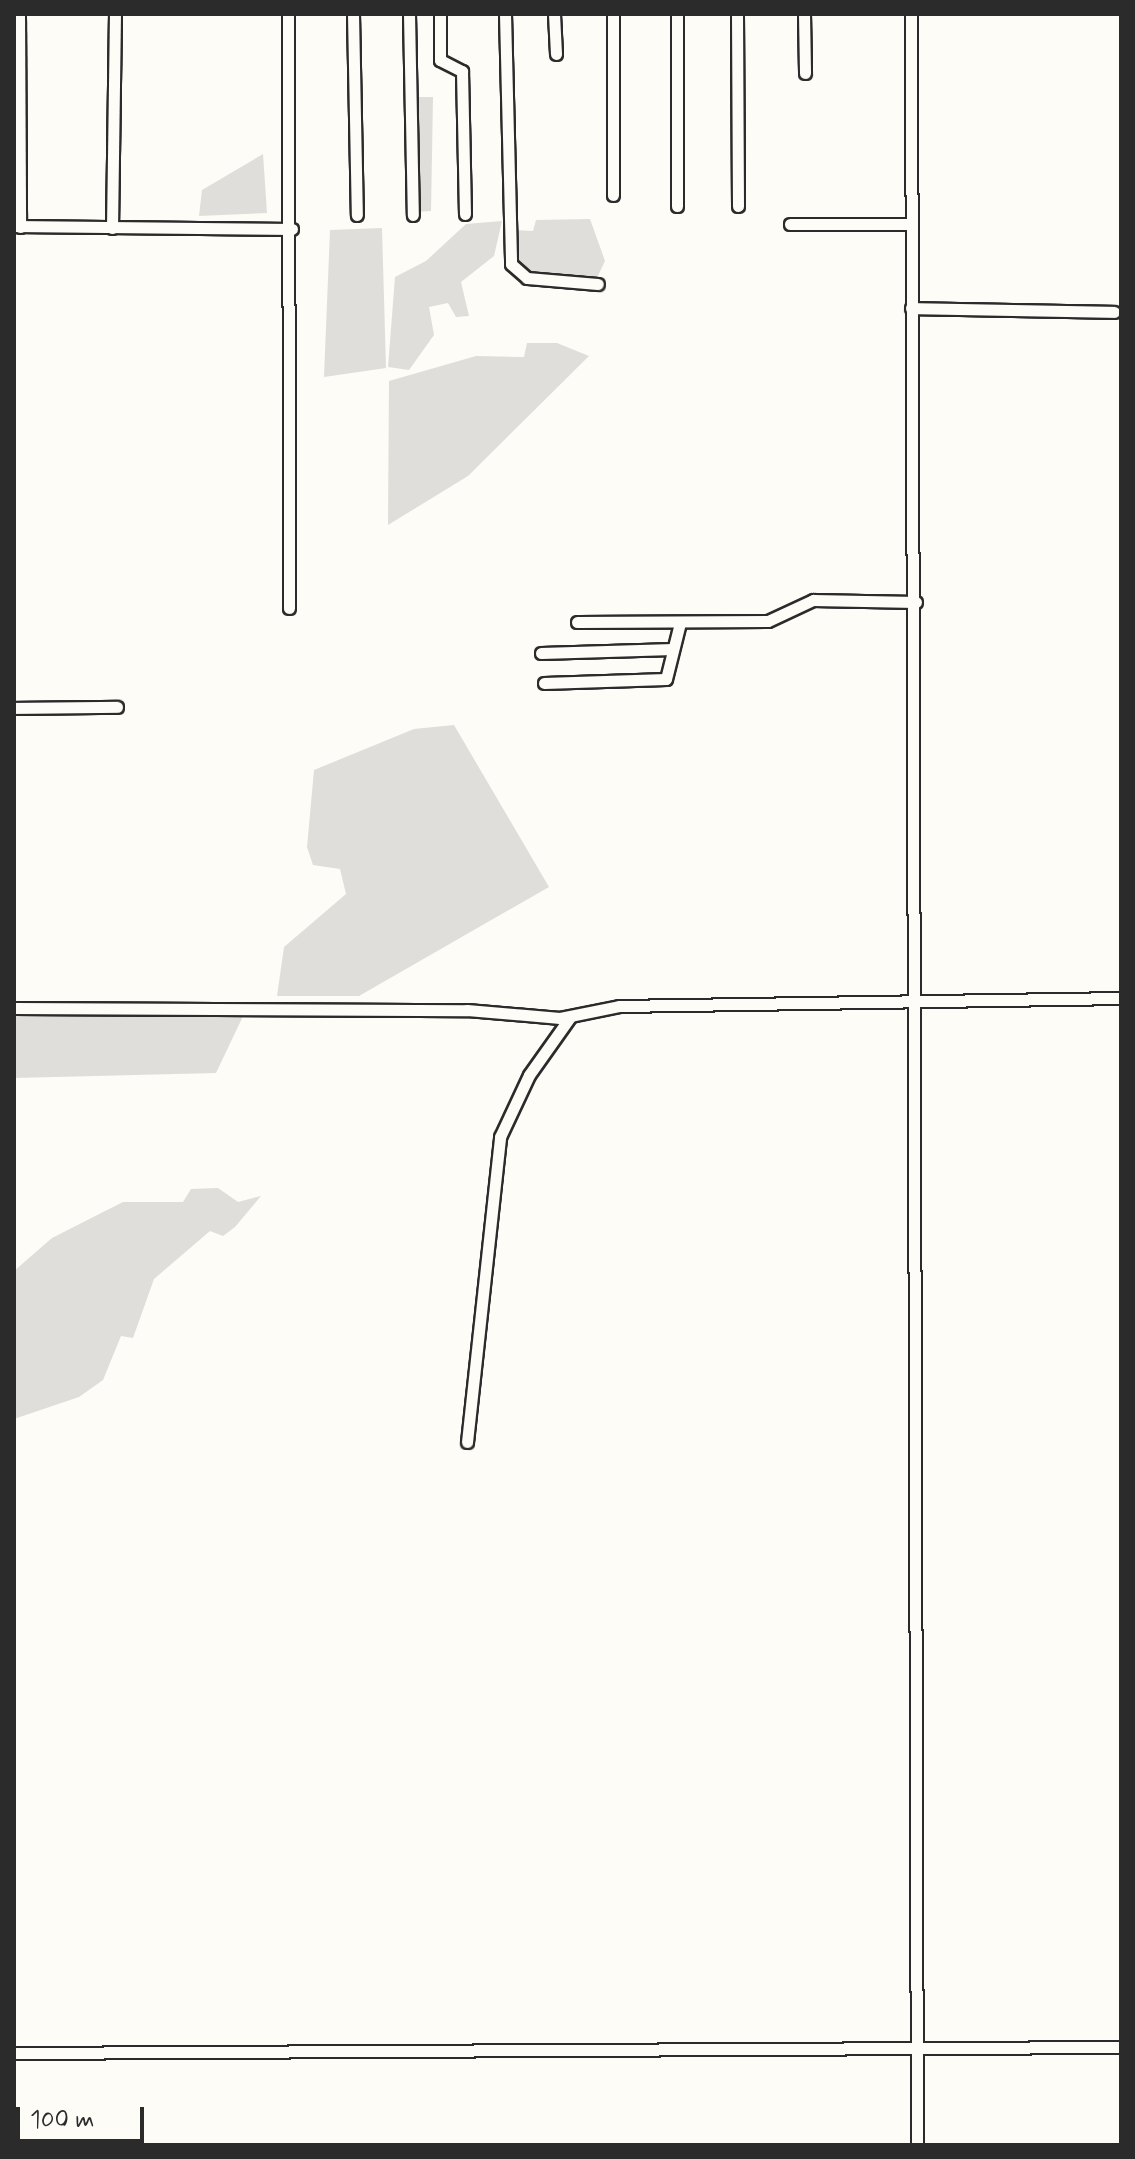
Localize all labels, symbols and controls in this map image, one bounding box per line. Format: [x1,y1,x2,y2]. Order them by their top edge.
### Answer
scale bar [20,2091,148,2141]
text: 100 m [30,2105,94,2136]

